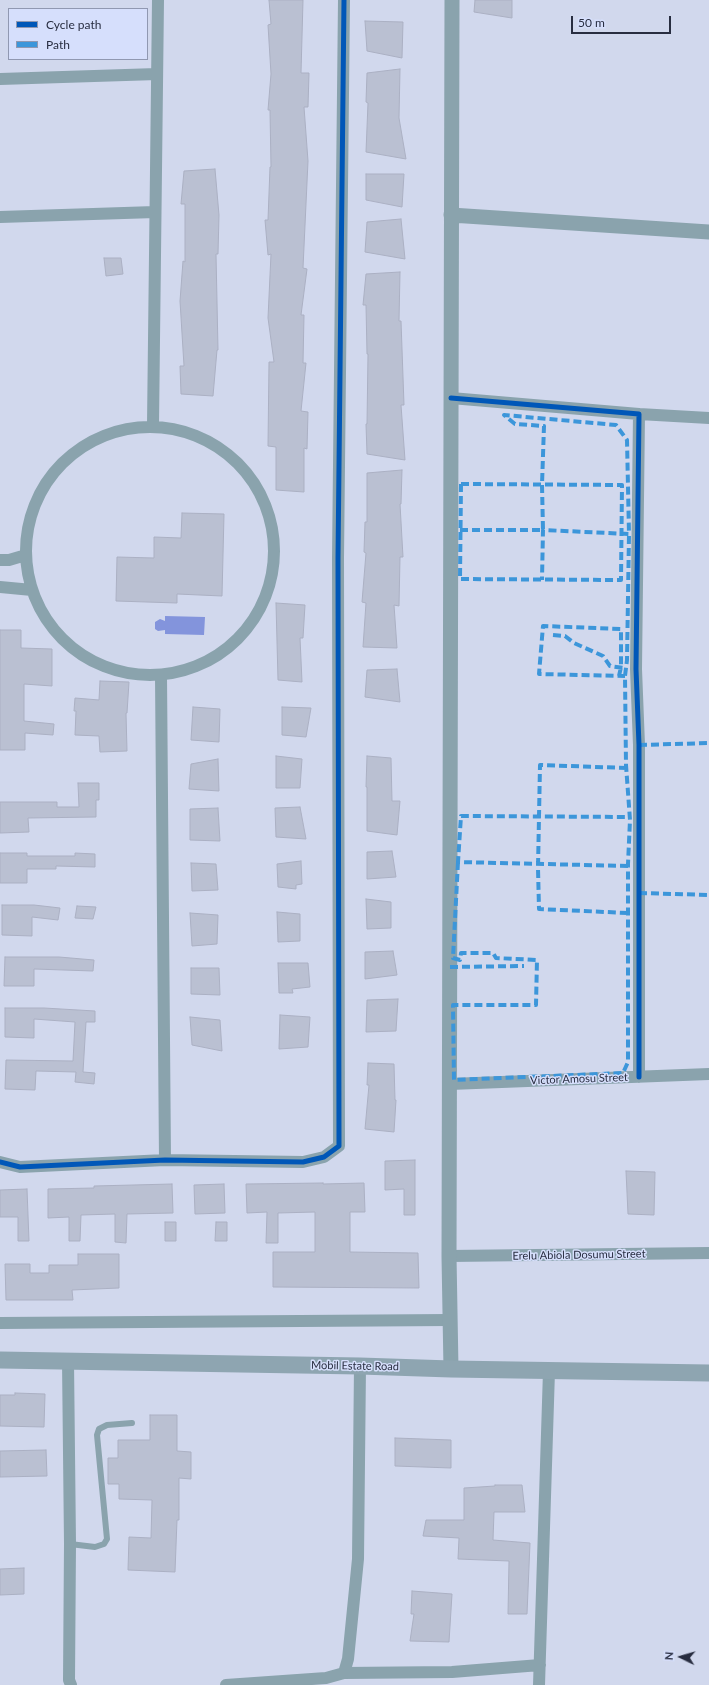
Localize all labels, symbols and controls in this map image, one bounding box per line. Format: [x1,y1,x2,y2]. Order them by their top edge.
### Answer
legend [8,8,148,60]
scale bar [573,8,673,34]
text: 50 m [578,15,605,30]
text: Cycle path [46,17,101,32]
text: Path [46,37,70,52]
street label: Victor Amosu Street [530,1071,628,1087]
street label: Erelu Abiola Dosumu Street [512,1247,646,1263]
street label: Mobil Estate Road [311,1359,399,1373]
north arrow [661,1637,701,1677]
text: N [662,1651,675,1661]

